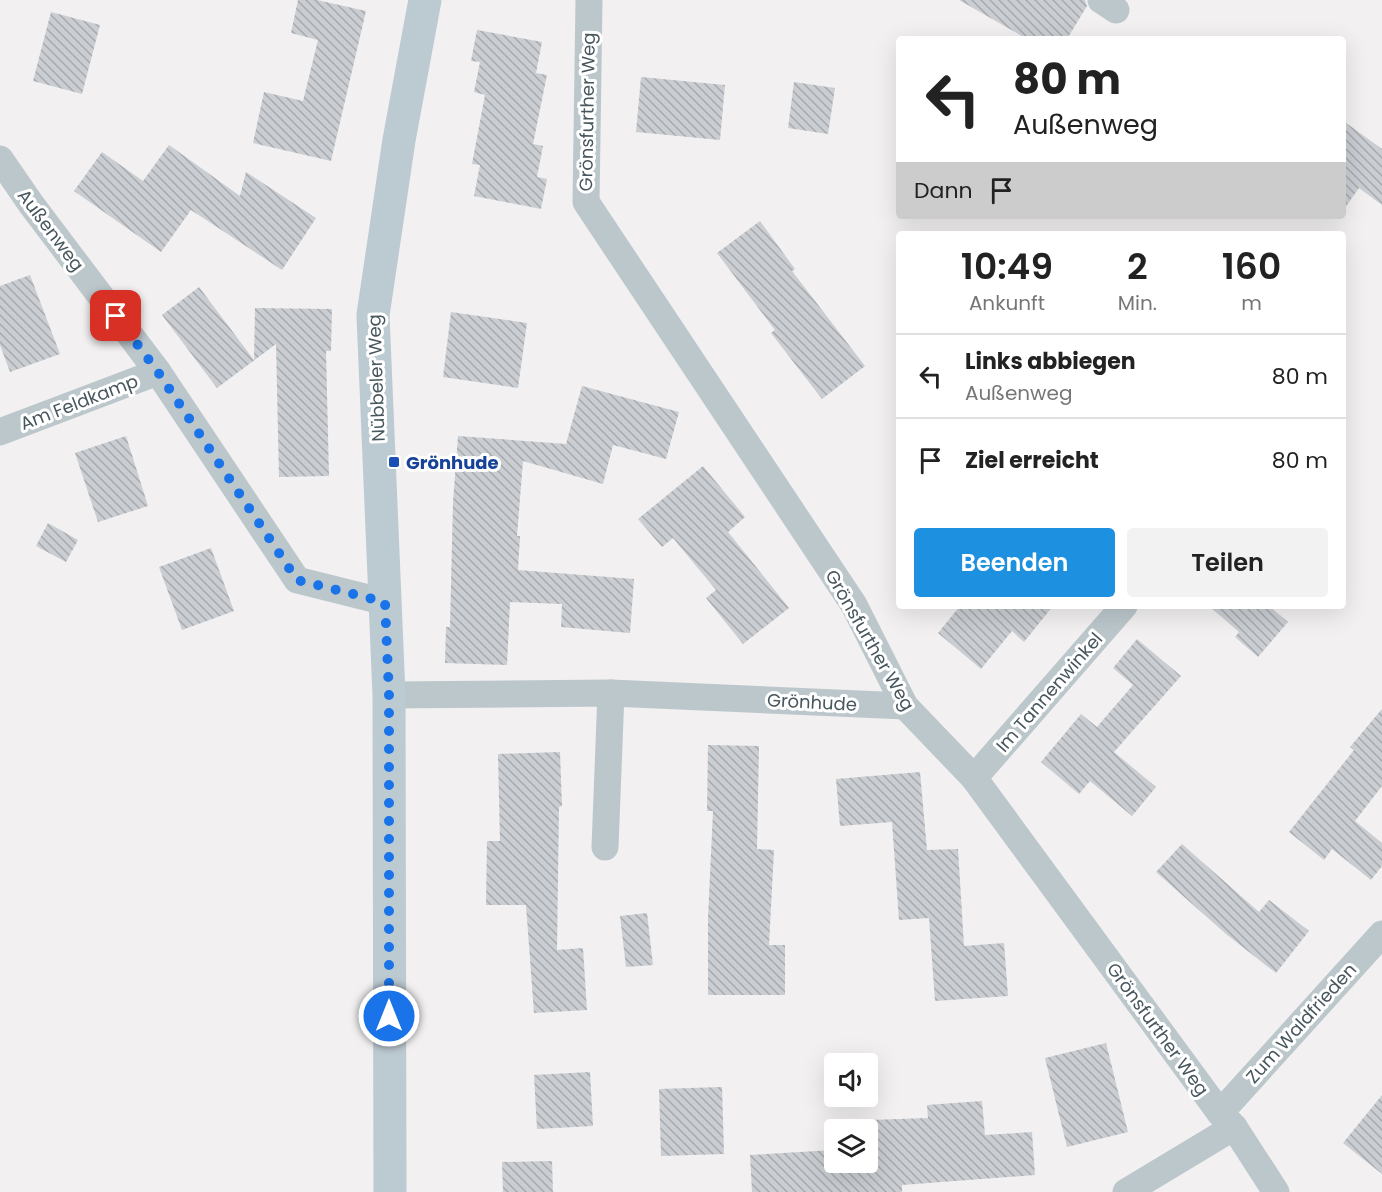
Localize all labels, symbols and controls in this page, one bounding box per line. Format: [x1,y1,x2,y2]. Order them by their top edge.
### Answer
street label: Grönsfurther Weg [573,32,601,192]
text: 80 m [1013,50,1121,109]
icon: left [914,60,992,138]
text: Außenweg [1013,106,1158,143]
icon: arrive [985,174,1018,207]
text: Dann [914,175,973,206]
street label: Außenweg [12,184,90,276]
text: 10:49 [961,241,1053,292]
text: 2 [1127,241,1148,292]
text: 160 [1222,241,1281,292]
text: Ankunft [969,289,1045,317]
text: Min. [1118,289,1157,317]
text: m [1241,289,1262,317]
pin [90,290,141,341]
icon: arrive [99,299,132,332]
street label: Nübbeler Weg [361,314,391,442]
text: Links abbiegen [965,346,1136,377]
icon: left [914,360,947,393]
text: 80 m [1272,361,1328,392]
street label: Am Feldkamp [16,368,142,436]
text: Außenweg [965,379,1072,407]
icon: arrive [914,444,947,477]
text: Ziel erreicht [965,445,1099,476]
text: 80 m [1272,445,1328,476]
place label: Grönhude [406,450,499,475]
marker: Grönhude [387,455,401,469]
button: Beenden [914,528,1115,597]
button: Teilen [1127,528,1328,597]
street label: Grönsfurther Weg [819,565,921,715]
street label: Im Tannenwinkel [990,627,1108,757]
street label: Grönhude [766,687,858,717]
street label: Grönsfurther Weg [1101,957,1215,1101]
street label: Zum Waldfrieden [1240,957,1362,1089]
position arrow [357,984,421,1048]
map controls [824,1053,878,1173]
button: sound [824,1053,878,1107]
button: layers [824,1119,878,1173]

